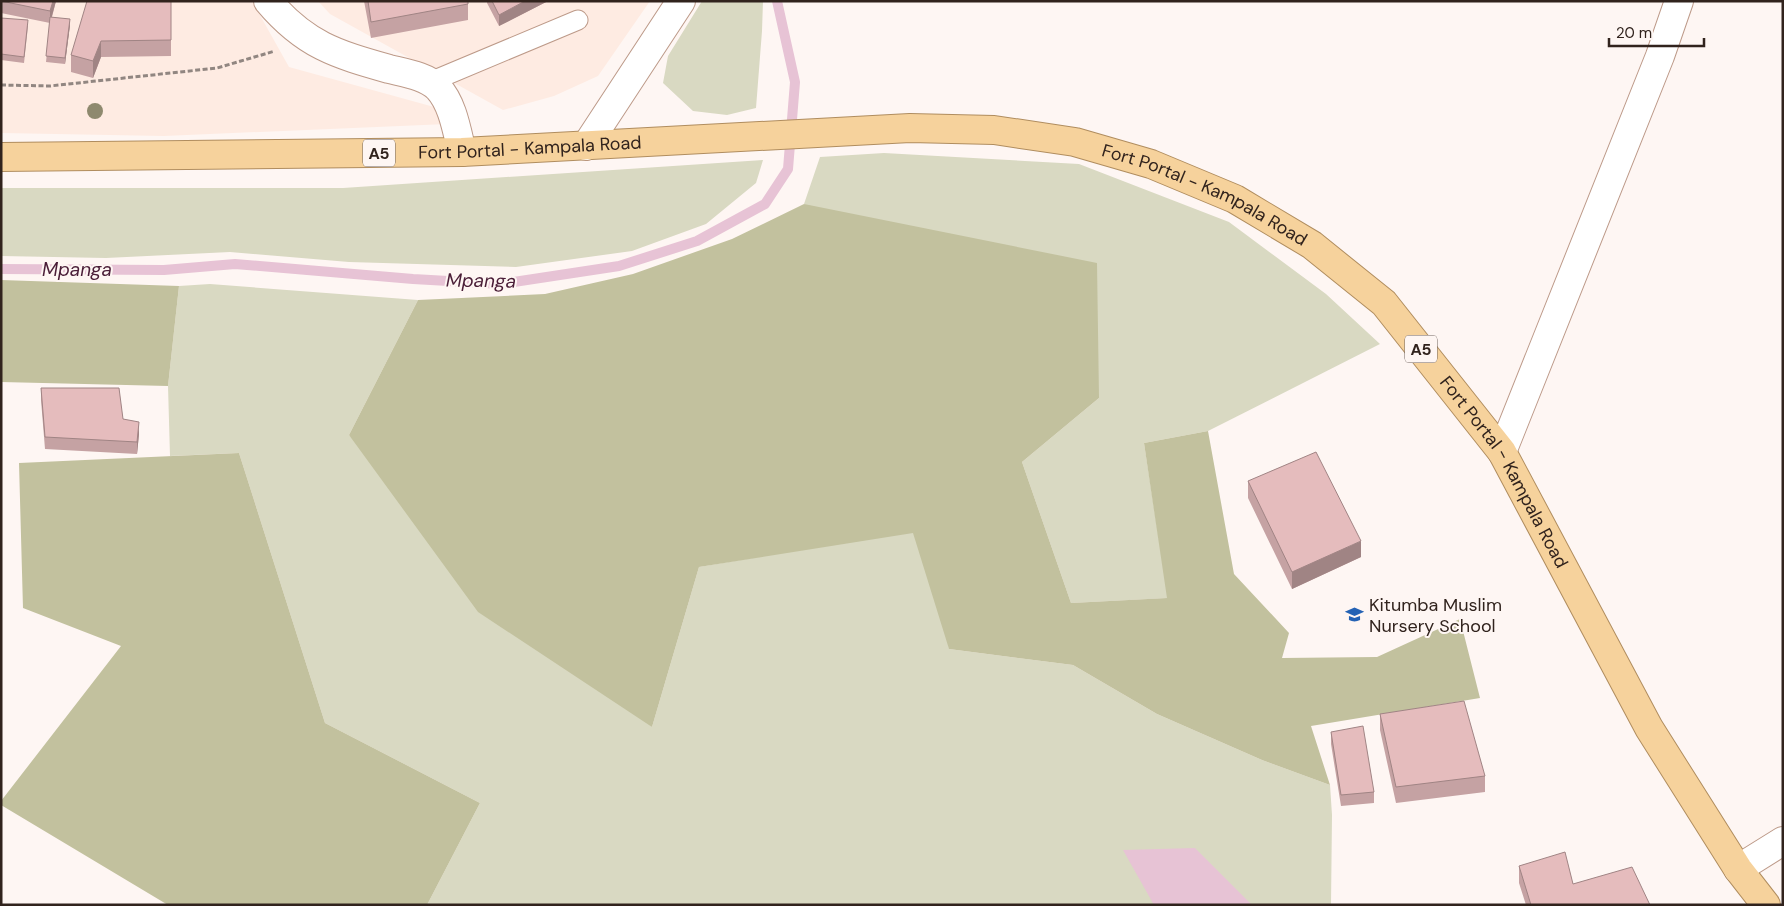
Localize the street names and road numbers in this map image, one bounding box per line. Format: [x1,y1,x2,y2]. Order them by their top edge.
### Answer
street label: Fort Portal - Kampala Road [418,130,642,164]
street label: Fort Portal - Kampala Road [1099,138,1312,251]
road number: A5 [363,140,395,167]
road number: A5 [1405,336,1437,362]
street label: Fort Portal - Kampala Road [1434,371,1574,572]

